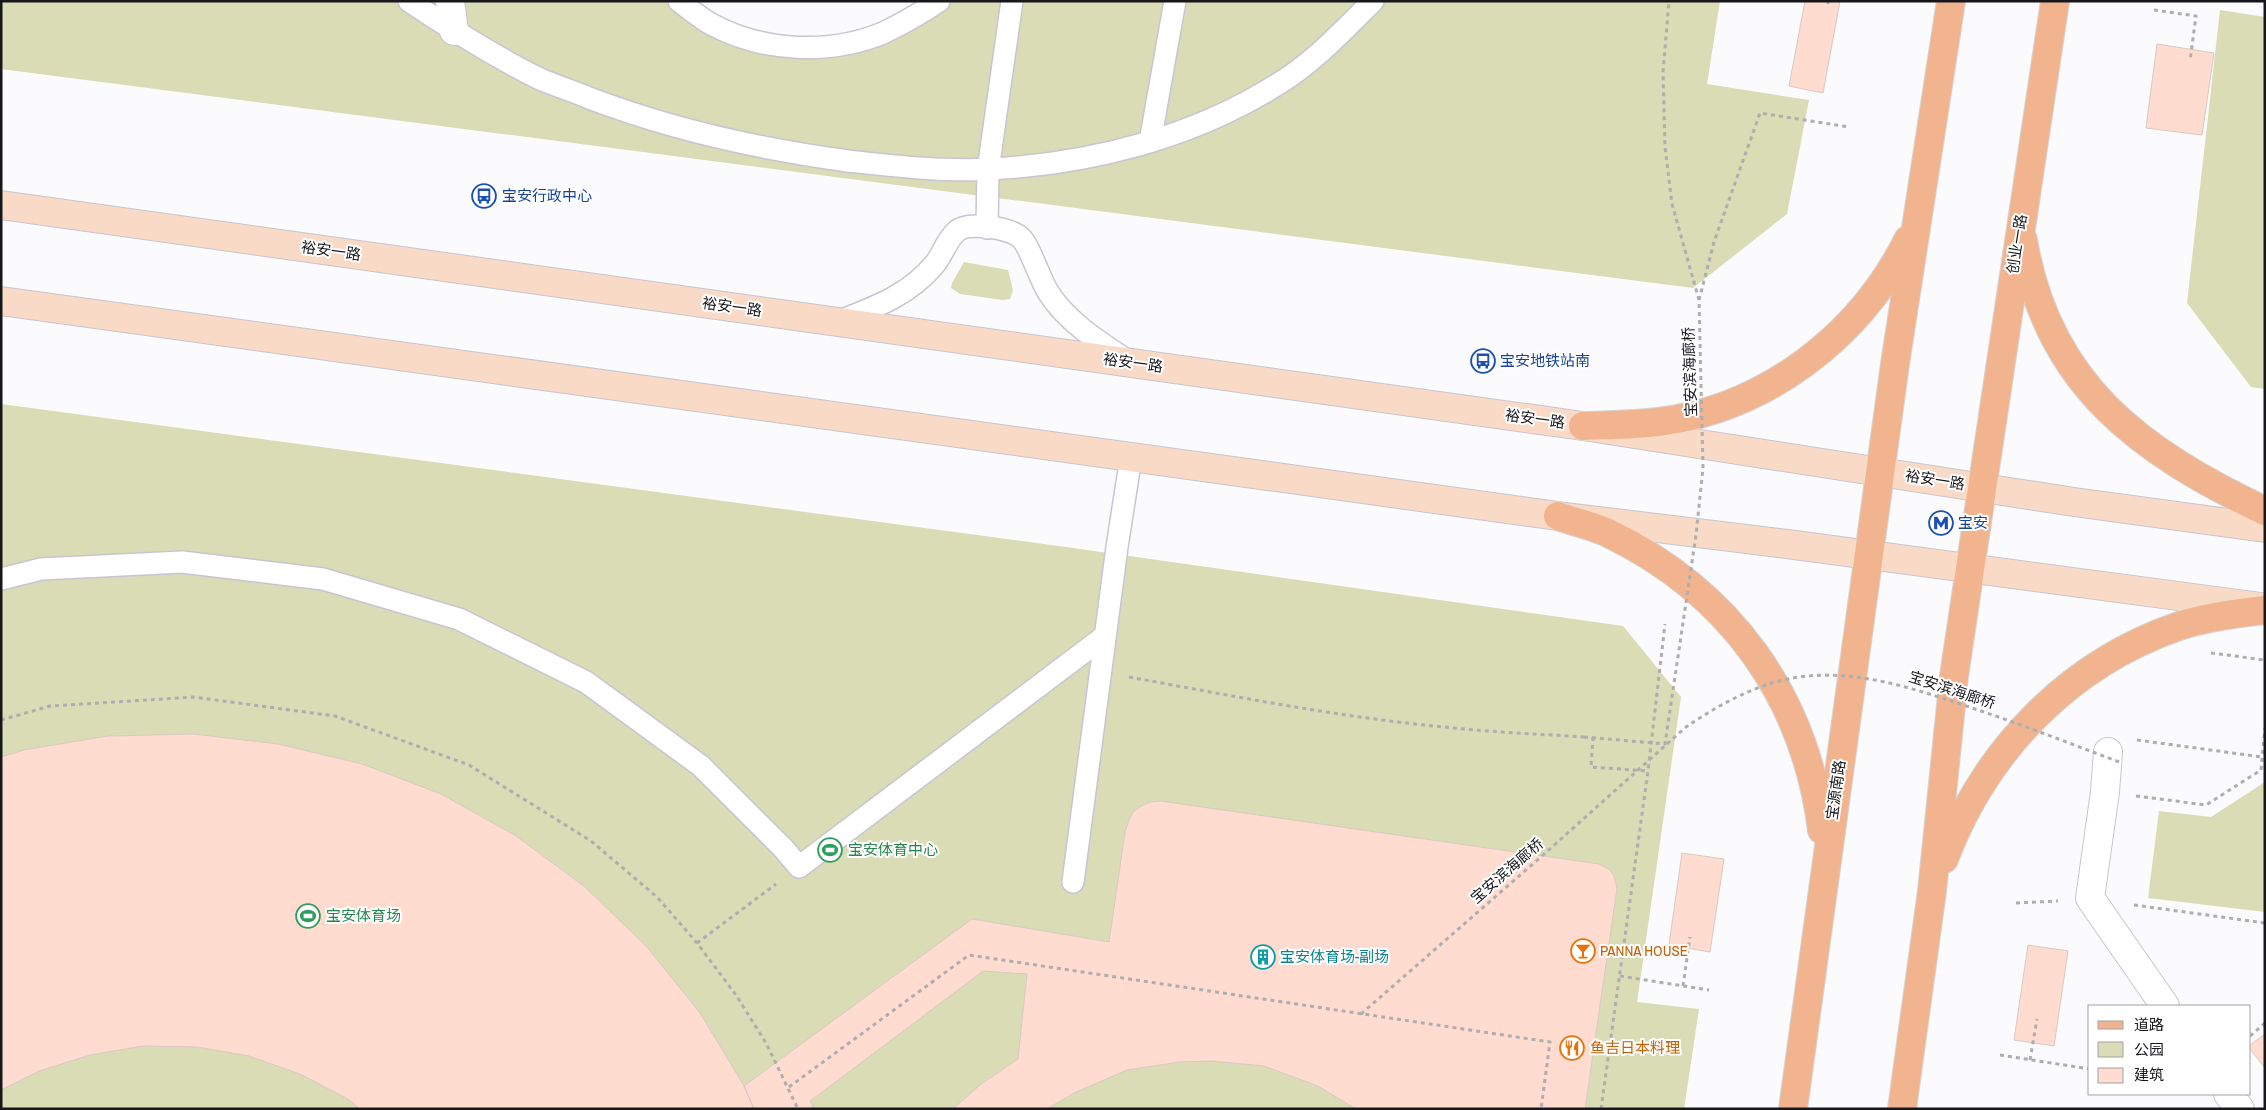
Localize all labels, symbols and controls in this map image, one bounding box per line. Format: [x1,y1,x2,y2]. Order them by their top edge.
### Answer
bus stop icon: 宝安行政中心 [471,183,497,209]
place label: 宝安行政中心 [502,185,592,206]
street label: 创业一路 [2001,213,2032,275]
street label: 裕安一路 [300,236,362,265]
street label: 裕安一路 [701,292,763,321]
street label: 宝安滨海廊桥 [1677,327,1702,417]
street label: 裕安一路 [1102,348,1164,377]
bus stop icon: 宝安地铁站南 [1470,348,1496,374]
place label: 宝安地铁站南 [1500,350,1590,371]
street label: 裕安一路 [1504,404,1566,433]
street label: 裕安一路 [1904,464,1966,495]
metro station icon: 宝安 [1928,510,1954,536]
place label: 宝安 [1958,512,1988,533]
street label: 宝安滨海廊桥 [1906,666,1998,713]
street label: 宝源南路 [1821,759,1850,821]
street label: 宝安滨海廊桥 [1466,833,1548,908]
sports icon: 宝安体育中心 [817,837,843,863]
place label: 宝安体育中心 [848,839,938,860]
sports icon: 宝安体育场 [295,903,321,929]
place label: 宝安体育场 [326,905,401,926]
bar icon: PANNA HOUSE [1570,938,1596,964]
place label: PANNA HOUSE [1600,940,1688,961]
building icon: 宝安体育场-副场 [1250,944,1276,970]
place label: 宝安体育场-副场 [1280,946,1389,967]
legend [2088,1005,2251,1095]
text: 道路 [2134,1014,2164,1035]
restaurant icon: 鱼吉日本料理 [1559,1035,1585,1061]
place label: 鱼吉日本料理 [1590,1037,1680,1058]
text: 公园 [2134,1039,2164,1060]
text: 建筑 [2134,1064,2164,1085]

